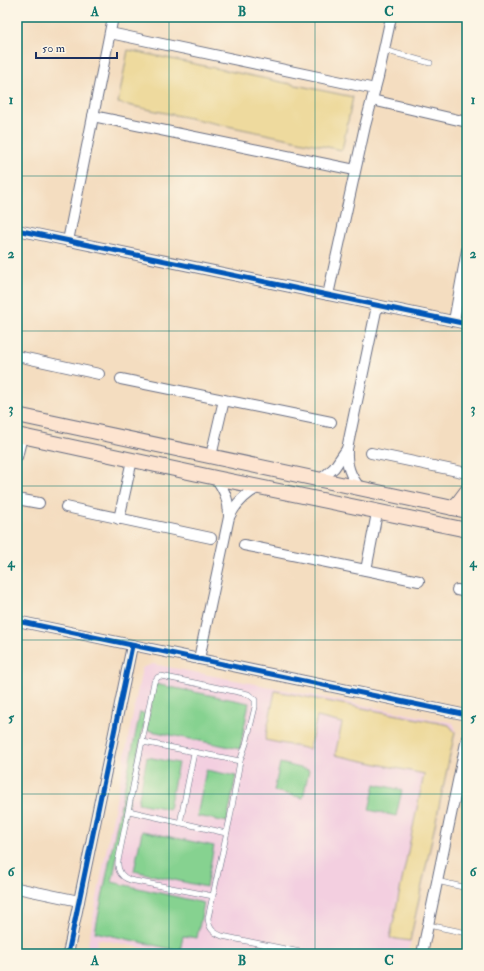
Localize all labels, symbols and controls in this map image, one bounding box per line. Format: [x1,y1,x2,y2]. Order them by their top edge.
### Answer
text: A [90,4,100,20]
text: B [238,4,246,20]
text: C [384,4,394,20]
scale bar [36,34,117,60]
text: 50 m [42,41,66,56]
text: 1 [9,92,14,108]
text: 1 [471,92,476,108]
text: 2 [8,246,15,262]
text: 2 [470,246,477,262]
text: 3 [9,401,14,417]
text: 3 [471,401,476,417]
text: 4 [6,555,15,571]
text: 4 [468,555,477,571]
text: 5 [8,710,14,726]
text: 5 [470,710,476,726]
text: 6 [8,864,16,880]
text: 6 [470,864,478,880]
text: A [90,953,100,969]
text: B [238,953,246,969]
text: C [384,953,394,969]

